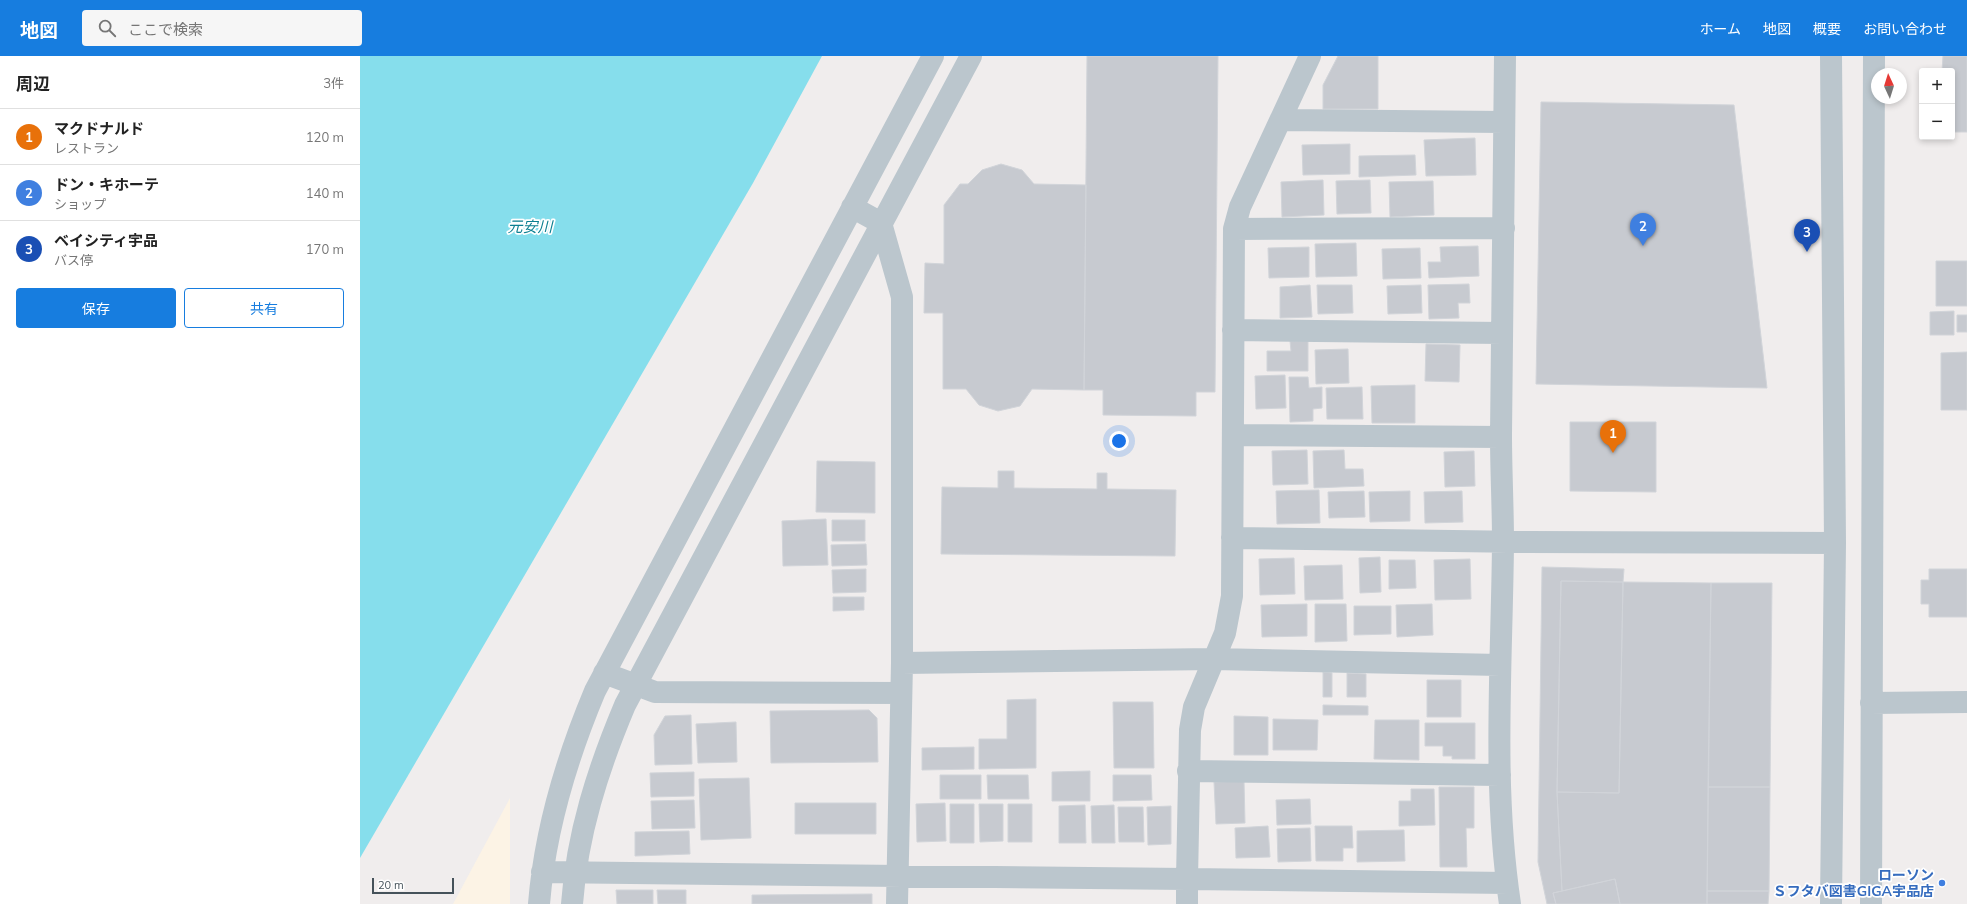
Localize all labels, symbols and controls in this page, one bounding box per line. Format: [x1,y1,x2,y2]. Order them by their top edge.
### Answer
search box [82,10,362,46]
icon: search [96,17,118,39]
text: 地図 [20,18,58,42]
text: ここで検索 [128,20,203,39]
text: ホーム [1699,20,1741,38]
text: 地図 [1763,20,1791,38]
text: 概要 [1813,20,1841,38]
text: お問い合わせ [1863,20,1947,38]
north arrow [1871,68,1907,104]
map controls [1919,68,1955,140]
button: + [1919,68,1955,104]
text: 周辺 [16,73,50,94]
text: 3件 [323,75,344,91]
button: − [1919,104,1955,140]
text: マクドナルド [54,119,144,138]
text: 1 [25,129,33,145]
text: 120 m [306,129,344,145]
text: レストラン [54,140,119,156]
text: ドン・キホーテ [54,175,159,194]
text: 2 [25,185,33,201]
text: 140 m [306,185,344,201]
text: ショップ [54,196,106,212]
pin: 2 [1630,213,1656,246]
water label: 元安川 [507,217,554,236]
pin: 3 [1794,219,1820,252]
text: ベイシティ宇品 [54,231,158,250]
text: 3 [25,241,33,257]
text: 170 m [306,241,344,257]
text: バス停 [54,252,93,268]
button: 保存 [16,288,176,328]
button: 共有 [184,288,344,328]
pin: 1 [1600,420,1626,453]
your location [1109,431,1129,451]
place label: ローソン Ｓフタバ図書GIGA宇品店 [1773,866,1934,900]
scale bar [372,876,454,895]
text: 20 m [378,878,404,892]
marker: ローソン Ｓフタバ図書GIGA宇品店 [1937,878,1947,888]

